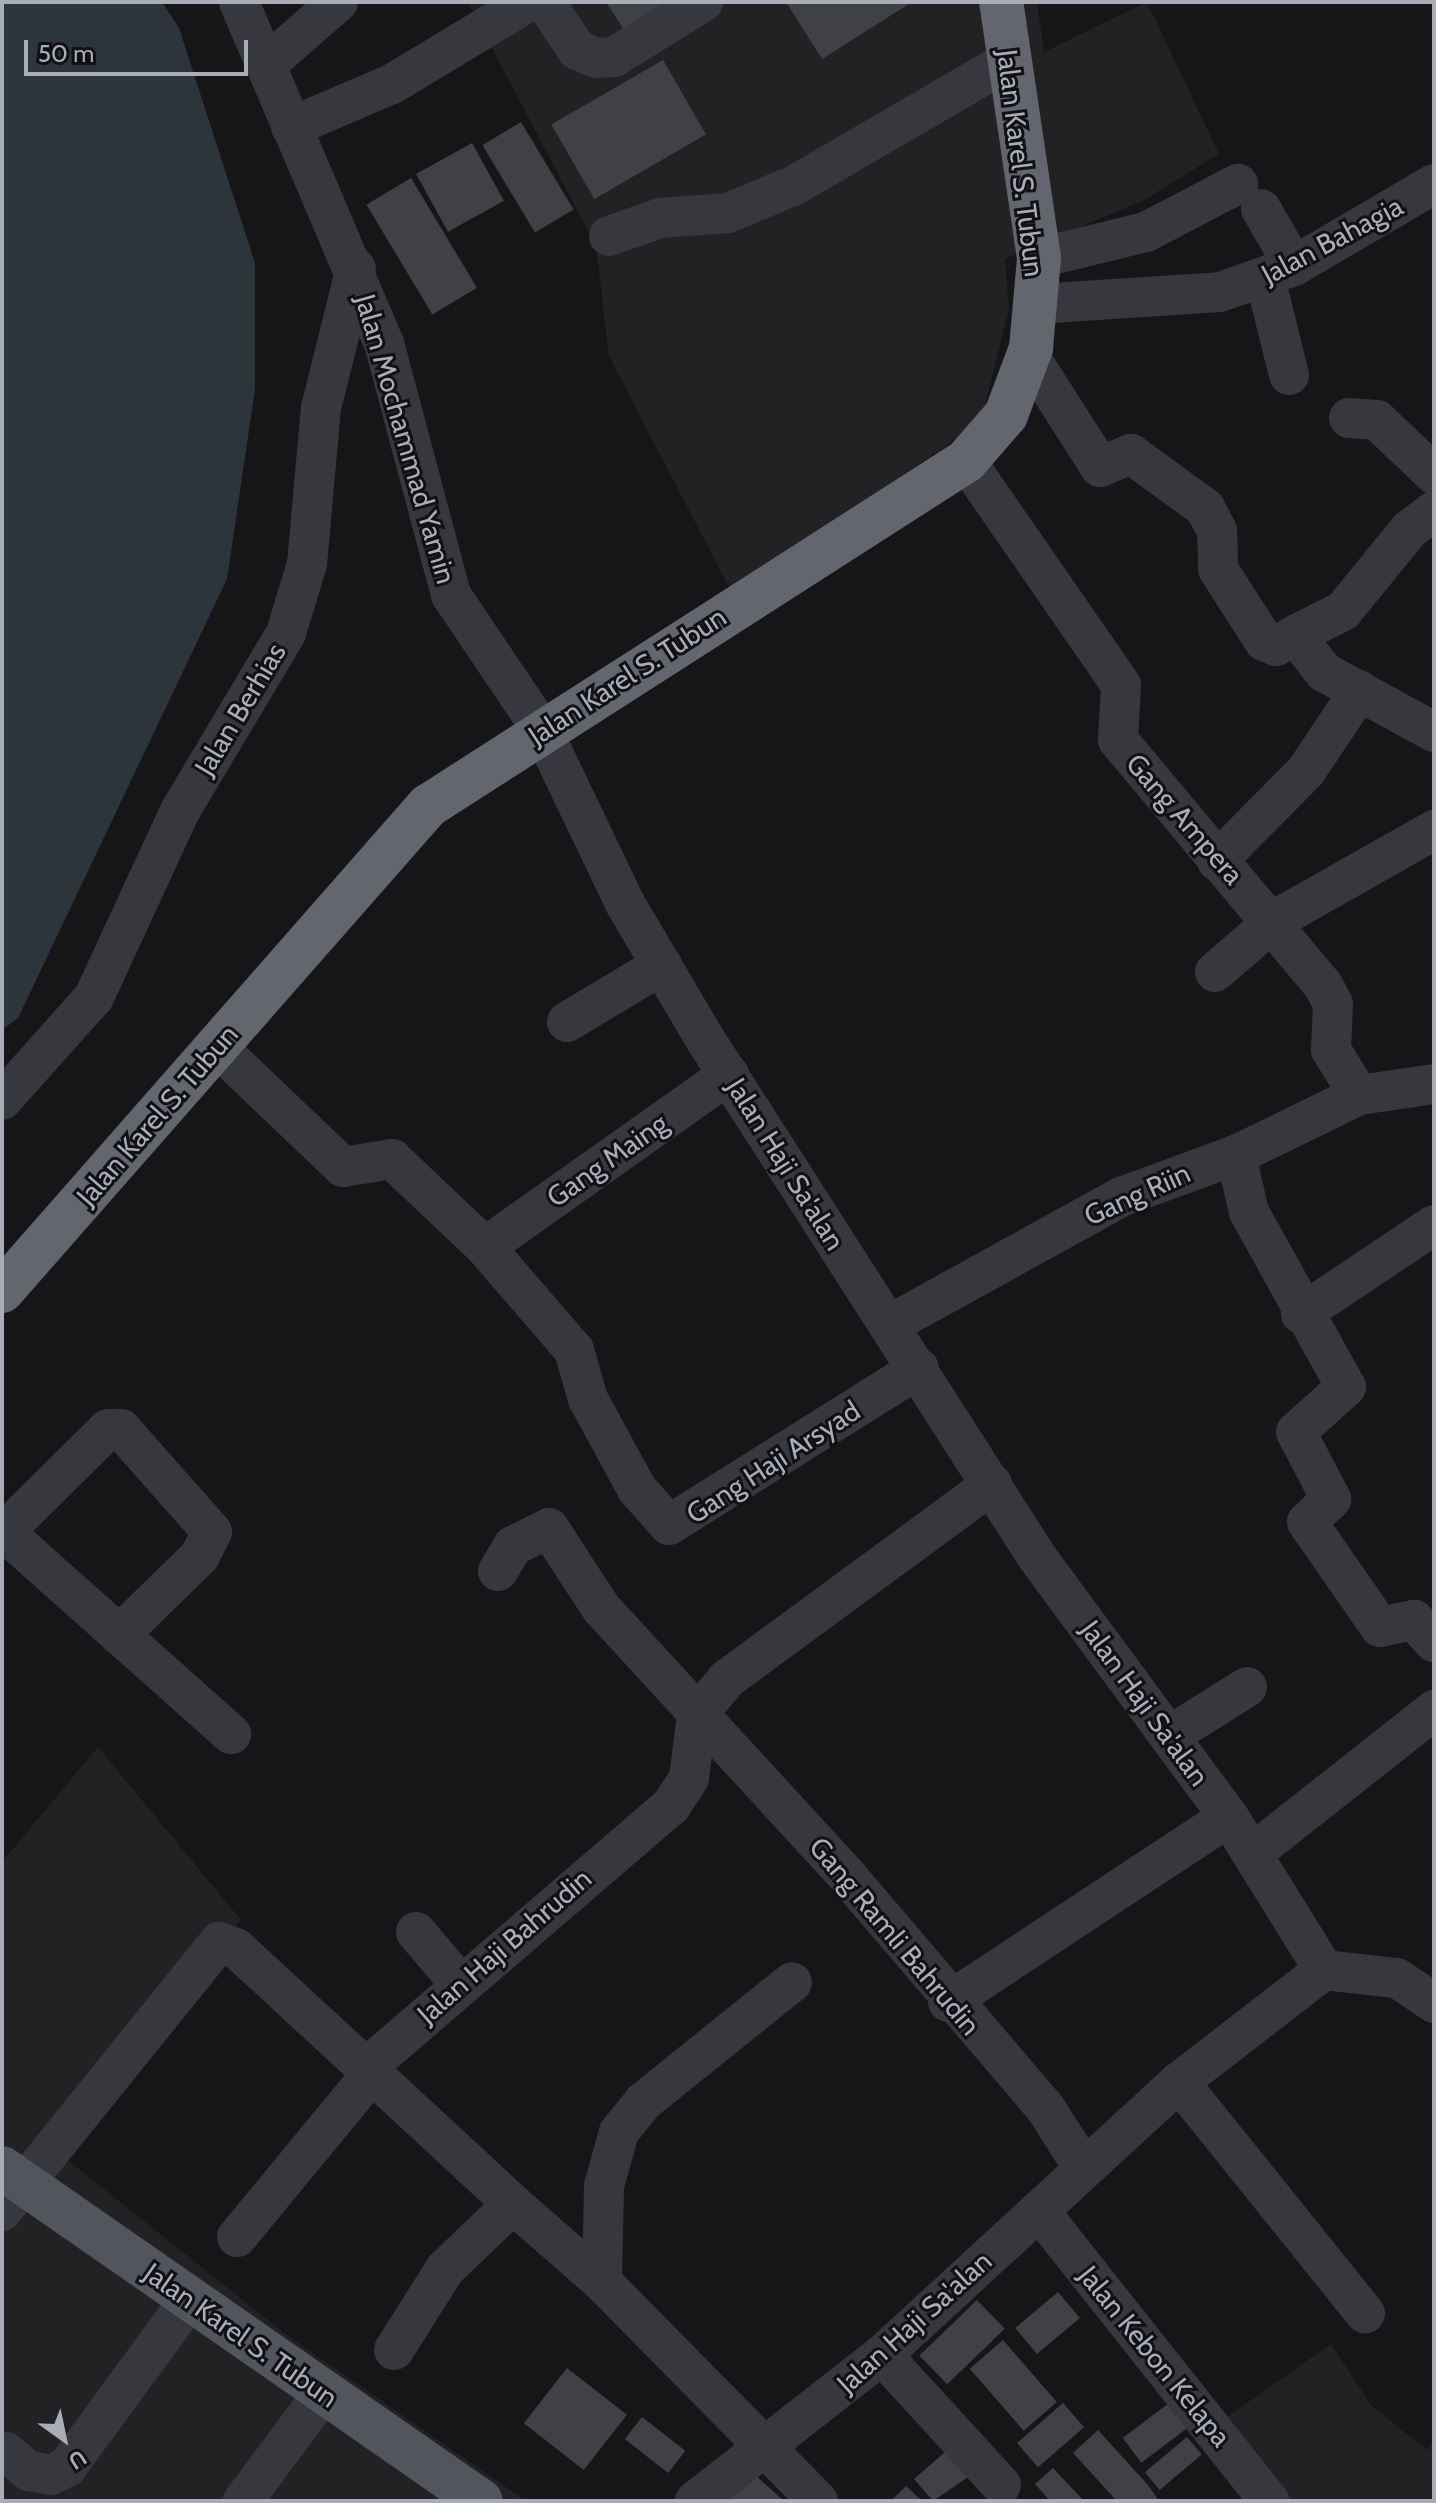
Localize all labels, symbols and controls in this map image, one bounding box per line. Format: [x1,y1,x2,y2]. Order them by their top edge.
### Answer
scale bar [28,24,252,74]
text: 50 m [38,39,94,68]
street label: Jalan Karel S. Tubun [990,47,1052,279]
street label: Jalan Bahagia [1256,189,1408,291]
street label: Jalan Mochammad Yamin [349,290,463,588]
street label: Jalan Karel S. Tubun [522,600,732,752]
street label: Jalan Berhias [187,637,293,781]
street label: Gang Ampera [1119,747,1251,891]
street label: Jalan Karel S. Tubun [69,1018,245,1212]
street label: Jalan Haji Sa'alan [720,1072,852,1256]
street label: Gang Maing [540,1106,674,1214]
street label: Gang Riin [1079,1156,1195,1232]
street label: Gang Haji Arsyad [680,1393,866,1531]
street label: Jalan Haji Sa'alan [1074,1614,1216,1792]
street label: Gang Ramli Bahrudin [803,1830,987,2042]
street label: Jalan Haji Bahrudin [410,1861,598,2031]
street label: Jalan Haji Sa'alan [830,2244,998,2400]
street label: Jalan Karel S. Tubun [138,2256,344,2414]
street label: Jalan Kebon Kelapa [1072,2259,1238,2453]
north arrow [24,2399,104,2479]
text: U [63,2444,91,2475]

